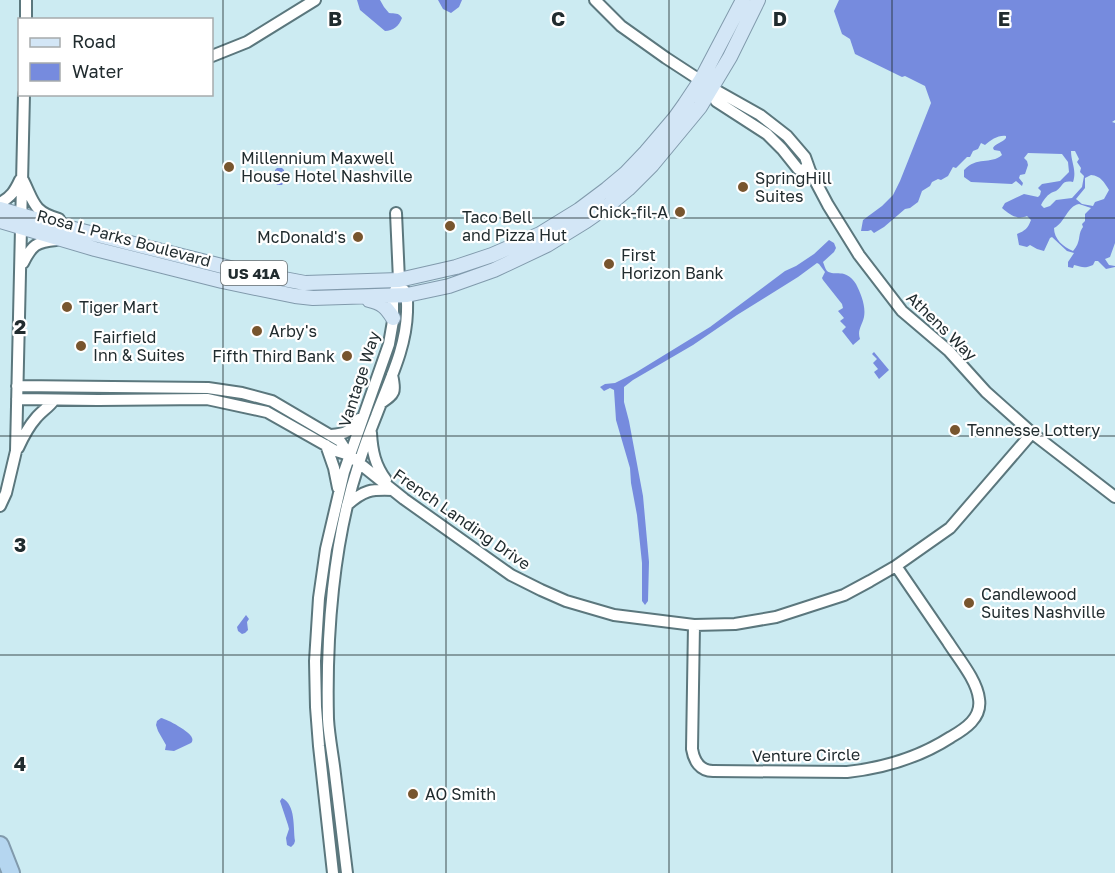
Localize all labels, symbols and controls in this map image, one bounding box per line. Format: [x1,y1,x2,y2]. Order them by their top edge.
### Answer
text: B [328,6,342,30]
text: C [551,6,565,30]
text: D [773,6,787,30]
text: E [998,6,1010,30]
legend [18,18,213,96]
text: Road [72,30,116,52]
text: Water [72,60,123,82]
place label: Millennium Maxwell House Hotel Nashville [241,148,413,186]
marker: Millennium Maxwell House Hotel Nashville [222,160,236,174]
place label: SpringHill Suites [755,168,832,206]
marker: SpringHill Suites [736,180,750,194]
place label: Chick-fil-A [588,202,668,222]
street label: Rosa L Parks Boulevard [35,205,213,271]
marker: Chick-fil-A [673,205,687,219]
place label: Taco Bell and Pizza Hut [462,207,567,245]
marker: Taco Bell and Pizza Hut [443,219,457,233]
place label: McDonald's [257,227,346,247]
marker: McDonald's [351,230,365,244]
place label: First Horizon Bank [621,245,724,283]
marker: First Horizon Bank [602,257,616,271]
road number: US 41A [221,261,287,285]
street label: Athens Way [903,287,981,365]
place label: Tiger Mart [79,297,158,317]
marker: Tiger Mart [60,300,74,314]
text: 2 [14,314,26,338]
place label: Arby's [269,321,317,341]
marker: Arby's [250,324,264,338]
place label: Fairfield Inn & Suites [93,327,185,365]
street label: Vantage Way [334,329,384,429]
marker: Fairfield Inn & Suites [74,339,88,353]
place label: Fifth Third Bank [212,346,335,366]
marker: Fifth Third Bank [340,349,354,363]
place label: Tennesse Lottery [967,420,1100,440]
marker: Tennesse Lottery [948,423,962,437]
street label: French Landing Drive [390,464,534,574]
text: 3 [14,532,26,556]
place label: Candlewood Suites Nashville [981,584,1105,622]
marker: Candlewood Suites Nashville [962,596,976,610]
street label: Venture Circle [752,744,860,766]
text: 4 [14,751,26,775]
place label: AO Smith [425,784,496,804]
marker: AO Smith [406,787,420,801]

